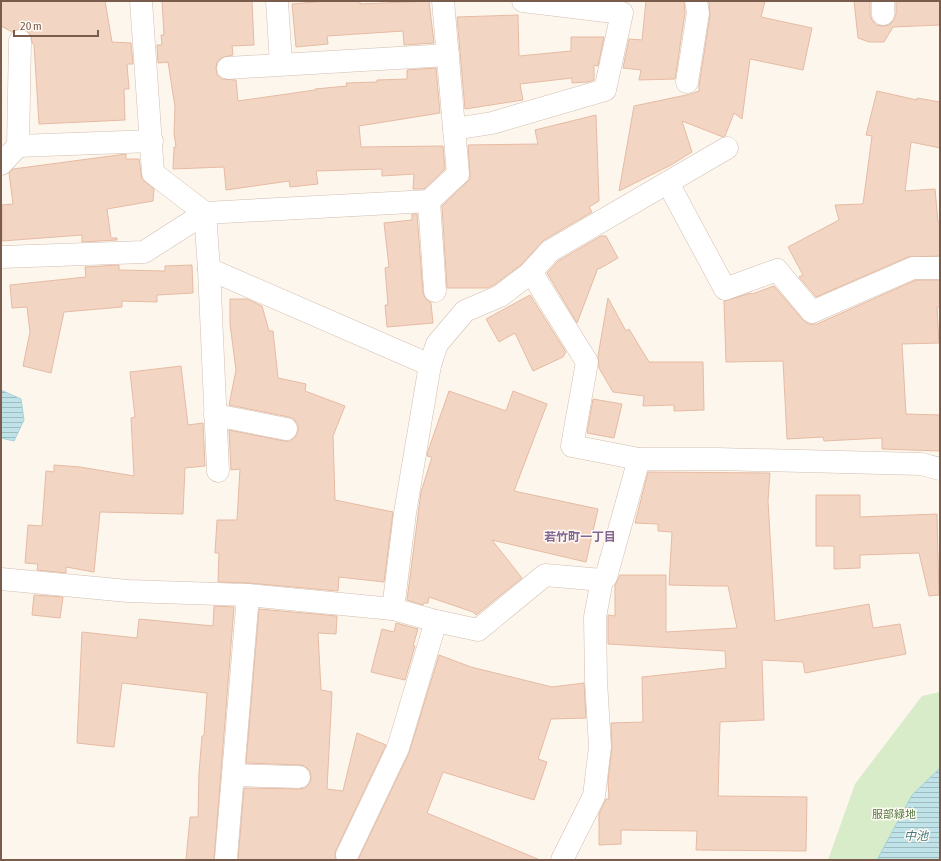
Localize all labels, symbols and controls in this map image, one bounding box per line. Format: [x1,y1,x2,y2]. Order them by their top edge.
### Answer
scale bar [14,12,98,38]
text: 20 m [20,19,42,33]
district label: 若竹町一丁目 [544,530,616,544]
park label: 服部緑地 [872,808,916,820]
water label: 中池 [904,829,929,843]

